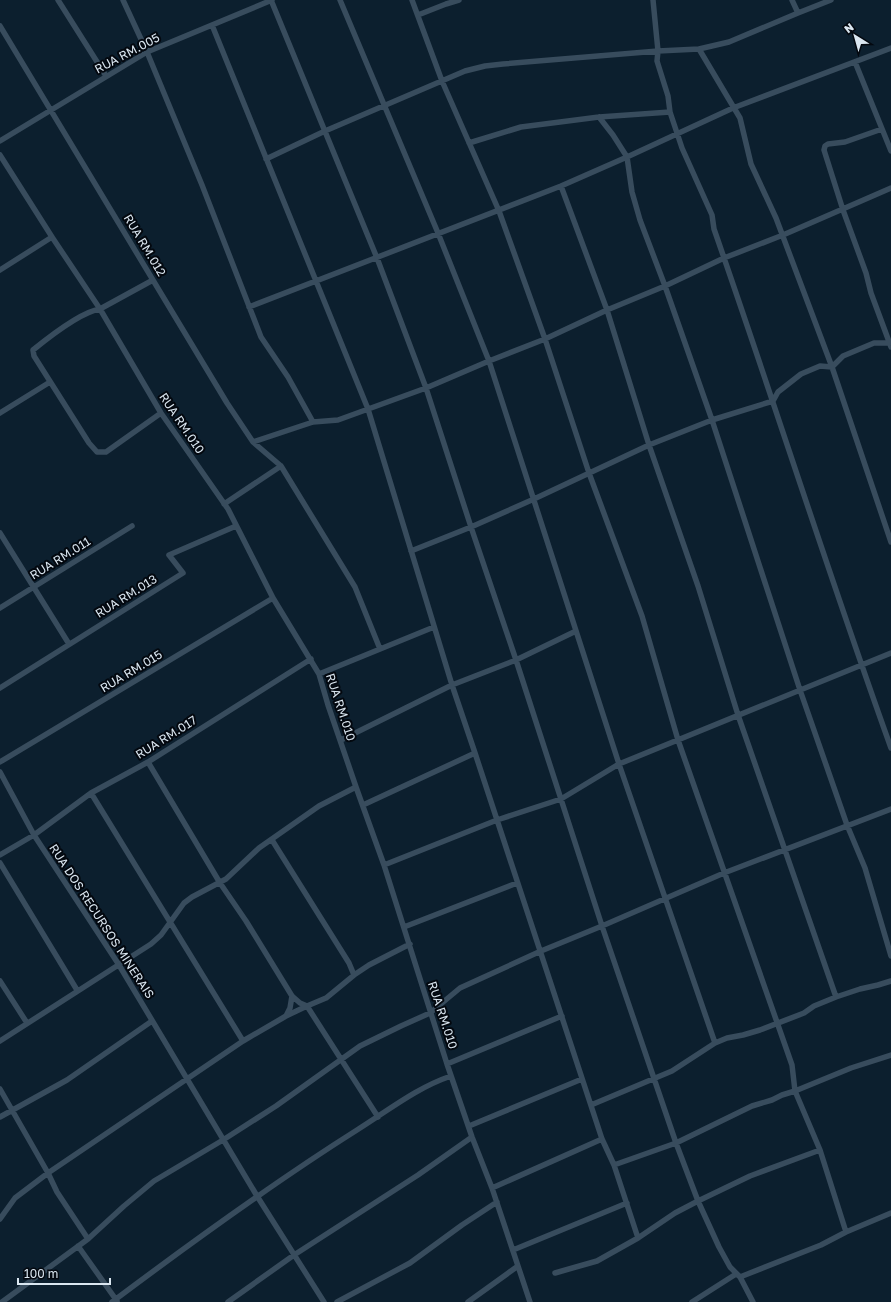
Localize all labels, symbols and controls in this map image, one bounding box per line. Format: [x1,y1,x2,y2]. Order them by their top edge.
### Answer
north arrow [835,16,875,56]
text: N [841,20,856,35]
street label: RUA RM.005 [92,30,162,76]
street label: RUA RM.012 [121,211,169,279]
street label: RUA RM.010 [156,390,208,456]
street label: RUA RM.011 [27,533,93,583]
street label: RUA RM.013 [92,571,160,621]
street label: RUA RM.015 [97,647,165,695]
street label: RUA RM.010 [323,671,359,743]
street label: RUA RM.017 [133,712,199,762]
street label: RUA DOS RECURSOS MINERAIS [46,841,158,1001]
street label: RUA RM.010 [425,979,461,1051]
scale bar [18,1260,110,1286]
text: 100 m [24,1266,58,1281]

